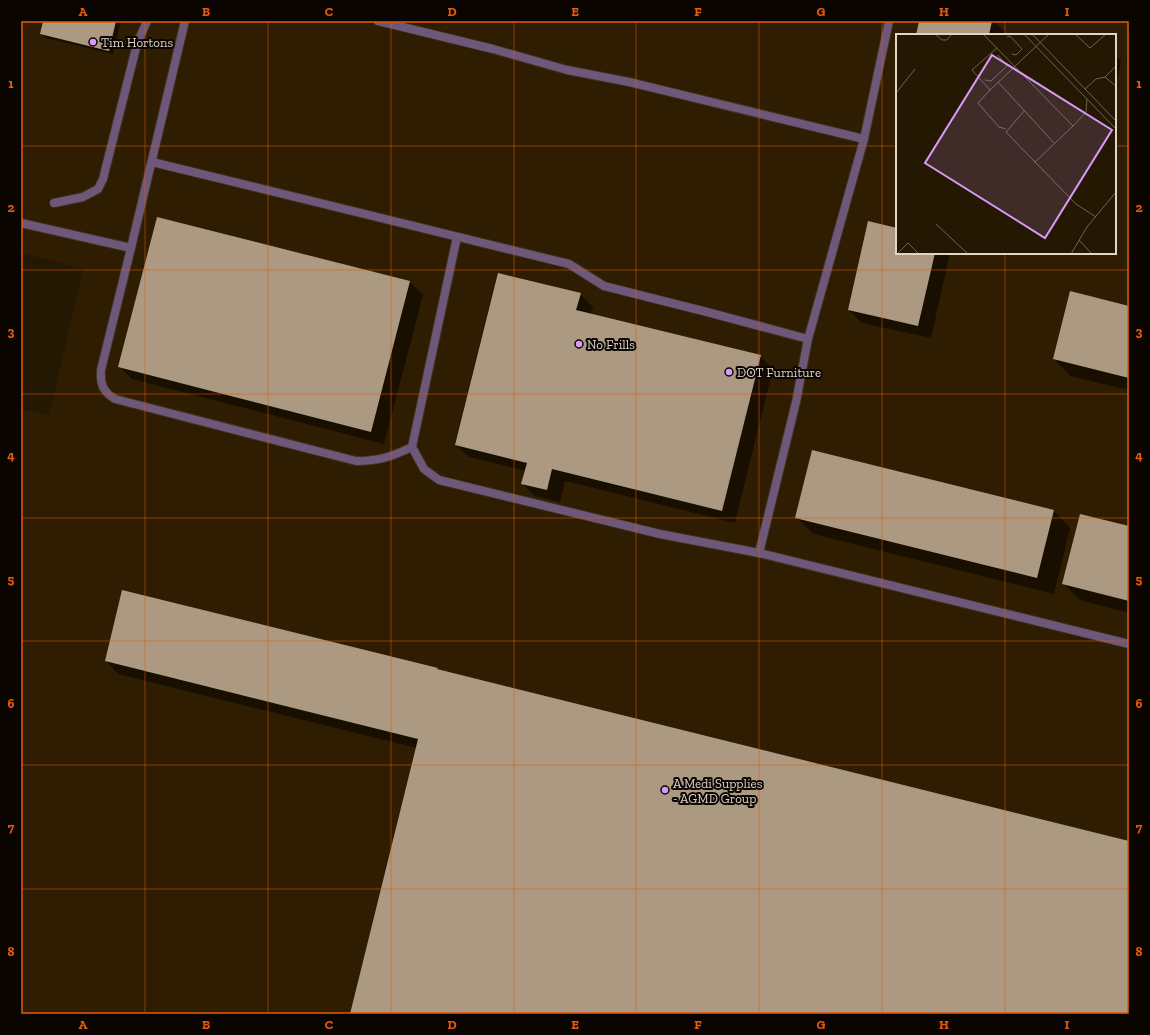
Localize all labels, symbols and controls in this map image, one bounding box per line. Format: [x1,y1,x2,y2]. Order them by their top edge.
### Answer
text: A [79,4,88,19]
text: B [202,4,210,19]
text: C [325,4,333,19]
text: D [447,4,457,19]
text: E [571,4,579,19]
text: F [694,4,702,19]
text: G [817,4,826,19]
text: H [939,4,949,19]
text: I [1065,4,1070,19]
inset map [896,34,1116,254]
place label: Tim Hortons [101,35,173,50]
marker: Tim Hortons [88,37,98,47]
text: 1 [8,76,14,91]
text: 1 [1136,76,1142,91]
text: 2 [8,200,15,215]
text: 2 [1136,200,1143,215]
text: 3 [8,324,15,339]
text: 3 [1136,324,1143,339]
place label: No Frills [587,337,635,352]
marker: No Frills [574,339,584,349]
place label: DOT Furniture [737,365,821,380]
marker: DOT Furniture [724,367,734,377]
text: 4 [7,448,15,463]
text: 4 [1135,448,1143,463]
text: 5 [8,572,15,587]
text: 5 [1136,572,1143,587]
text: 6 [8,696,15,711]
text: 6 [1136,696,1143,711]
place label: A Medi Supplies - AGMD Group [673,776,763,806]
marker: A Medi Supplies - AGMD Group [660,785,670,795]
text: 7 [8,820,15,835]
text: 7 [1136,820,1143,835]
text: 8 [7,944,15,959]
text: 8 [1135,944,1143,959]
text: A [79,1017,88,1032]
text: B [202,1017,210,1032]
text: C [325,1017,333,1032]
text: D [447,1017,457,1032]
text: E [571,1017,579,1032]
text: F [694,1017,702,1032]
text: G [817,1017,826,1032]
text: H [939,1017,949,1032]
text: I [1065,1017,1070,1032]

